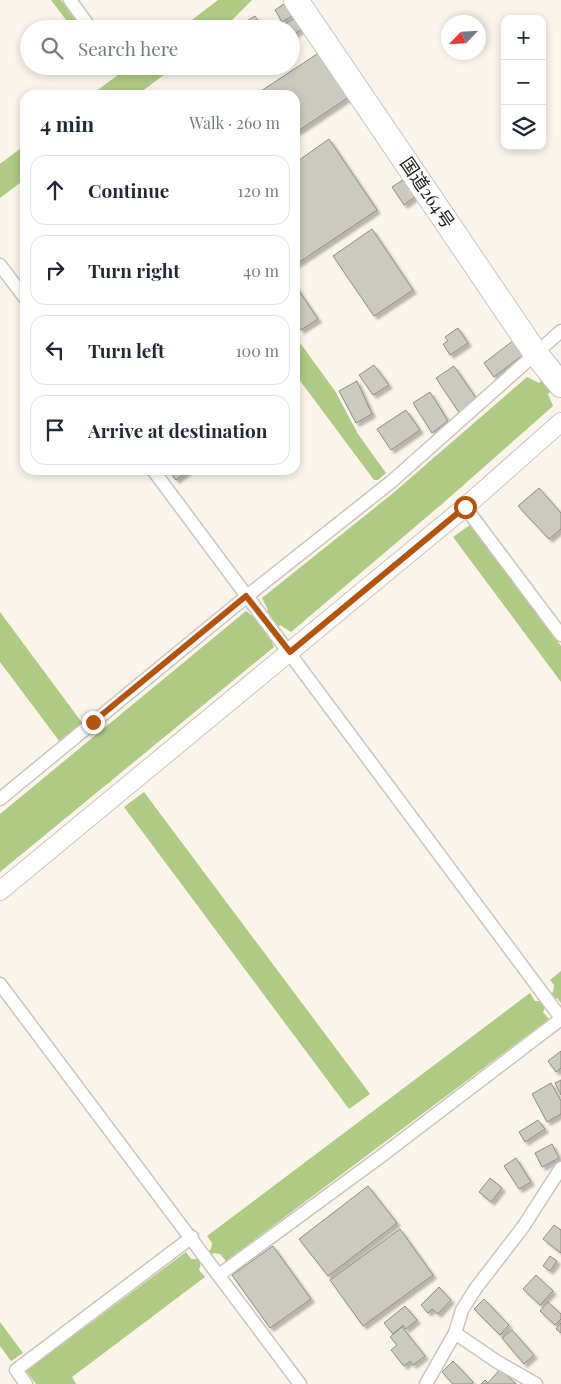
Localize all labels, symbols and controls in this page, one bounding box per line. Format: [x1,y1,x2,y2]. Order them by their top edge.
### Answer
north arrow [441,15,486,60]
map controls [501,15,546,150]
button: + [501,15,546,60]
search box [20,20,300,75]
icon: search [38,34,66,62]
text: Search here [78,35,178,61]
button: − [501,60,546,105]
button: layers [501,105,546,150]
text: 4 min [40,109,94,137]
text: Walk · 260 m [189,112,280,133]
street label: 国道264号 [395,152,460,233]
icon: ahead [41,176,69,204]
text: Continue [88,177,169,203]
text: 120 m [238,180,279,201]
icon: right [41,256,69,284]
text: Turn right [88,257,180,283]
text: 40 m [243,260,279,281]
icon: left [41,336,69,364]
text: Turn left [88,337,165,363]
text: 100 m [236,340,279,361]
icon: arrive [41,416,69,444]
text: Arrive at destination [88,417,268,443]
route start [454,496,477,519]
route end [82,711,105,734]

